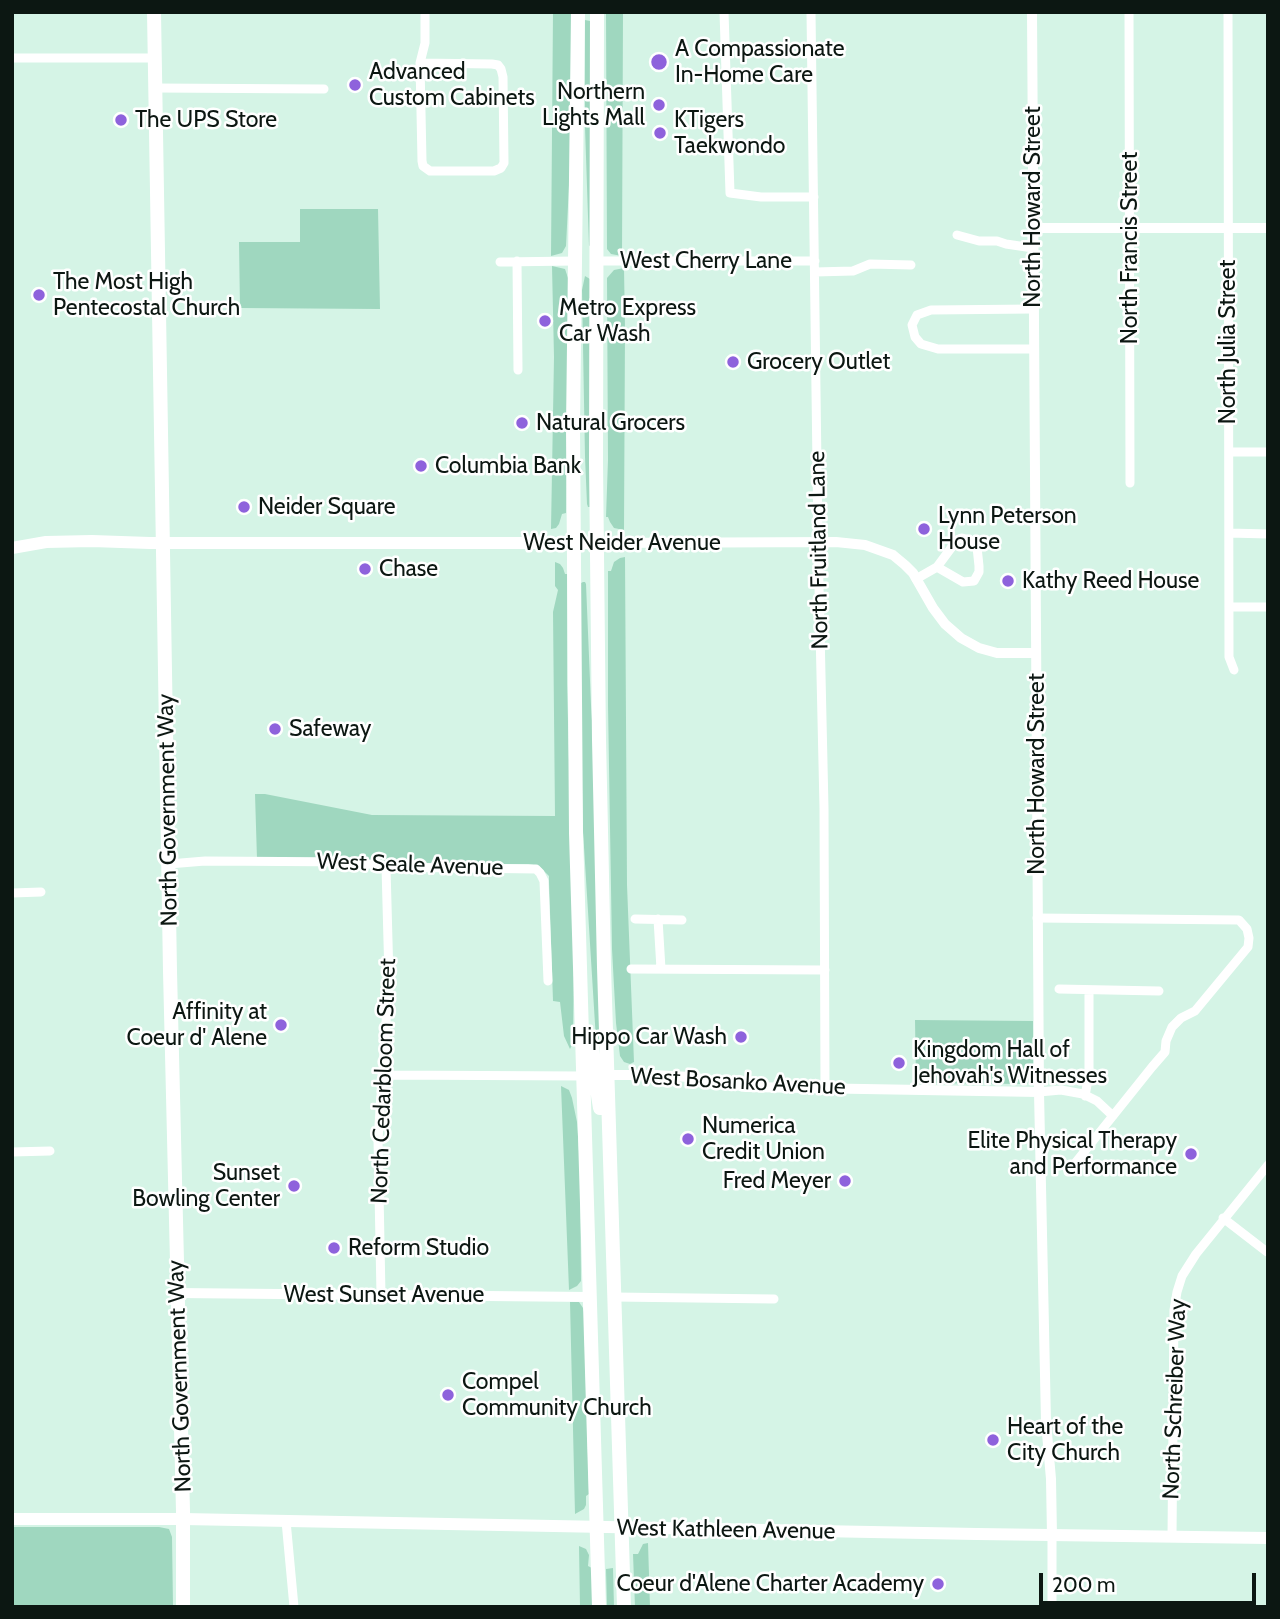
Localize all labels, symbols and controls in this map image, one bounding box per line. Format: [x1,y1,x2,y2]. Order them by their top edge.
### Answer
place label: A Compassionate In-Home Care [675,35,845,89]
marker: A Compassionate In-Home Care [649,52,669,72]
place label: Advanced Custom Cabinets [369,58,535,112]
marker: Advanced Custom Cabinets [347,77,363,93]
place label: Northern Lights Mall [542,78,645,132]
marker: Northern Lights Mall [651,97,667,113]
place label: The UPS Store [135,106,277,134]
place label: KTigers Taekwondo [674,106,785,160]
street label: North Howard Street [1019,106,1047,308]
marker: The UPS Store [113,112,129,128]
marker: KTigers Taekwondo [652,125,668,141]
street label: North Francis Street [1116,152,1144,344]
street label: West Cherry Lane [620,247,792,275]
street label: North Julia Street [1214,260,1242,424]
place label: The Most High Pentecostal Church [53,268,240,322]
marker: The Most High Pentecostal Church [31,287,47,303]
place label: Metro Express Car Wash [559,294,696,348]
marker: Metro Express Car Wash [537,313,553,329]
place label: Grocery Outlet [747,348,890,376]
marker: Grocery Outlet [725,354,741,370]
place label: Natural Grocers [536,409,685,437]
marker: Natural Grocers [514,415,530,431]
street label: North Fruitland Lane [803,450,835,650]
place label: Columbia Bank [435,452,581,480]
marker: Columbia Bank [413,458,429,474]
place label: Neider Square [258,493,396,521]
marker: Neider Square [236,499,252,515]
place label: Lynn Peterson House [938,502,1077,556]
marker: Lynn Peterson House [916,521,932,537]
street label: West Neider Avenue [523,529,721,557]
place label: Chase [379,555,438,583]
marker: Chase [357,561,373,577]
place label: Kathy Reed House [1022,567,1199,595]
marker: Kathy Reed House [1000,573,1016,589]
street label: North Howard Street [1023,673,1051,875]
street label: North Government Way [152,694,184,926]
place label: Safeway [289,715,371,743]
marker: Safeway [267,721,283,737]
street label: West Seale Avenue [316,848,504,882]
street label: North Cedarbloom Street [366,958,402,1204]
place label: Affinity at Coeur d' Alene [127,998,267,1052]
marker: Affinity at Coeur d' Alene [273,1017,289,1033]
place label: Hippo Car Wash [571,1023,727,1051]
marker: Hippo Car Wash [733,1029,749,1045]
place label: Kingdom Hall of Jehovah's Witnesses [913,1036,1107,1090]
marker: Kingdom Hall of Jehovah's Witnesses [891,1055,907,1071]
street label: West Bosanko Avenue [630,1063,846,1101]
place label: Numerica Credit Union [702,1112,825,1166]
place label: Elite Physical Therapy and Performance [967,1127,1177,1181]
marker: Numerica Credit Union [680,1131,696,1147]
marker: Elite Physical Therapy and Performance [1183,1146,1199,1162]
place label: Sunset Bowling Center [132,1159,280,1213]
place label: Fred Meyer [723,1167,831,1195]
marker: Fred Meyer [837,1173,853,1189]
marker: Sunset Bowling Center [286,1178,302,1194]
place label: Reform Studio [348,1234,489,1262]
marker: Reform Studio [326,1240,342,1256]
street label: North Government Way [162,1259,198,1493]
street label: West Sunset Avenue [284,1281,484,1309]
street label: North Schreiber Way [1158,1298,1192,1500]
place label: Compel Community Church [462,1368,652,1422]
marker: Compel Community Church [440,1387,456,1403]
place label: Heart of the City Church [1007,1413,1123,1467]
marker: Heart of the City Church [985,1432,1001,1448]
street label: West Kathleen Avenue [616,1514,836,1546]
scale bar [1042,1560,1259,1604]
place label: Coeur d'Alene Charter Academy [616,1570,924,1598]
text: 200 m [1052,1572,1115,1597]
marker: Coeur d'Alene Charter Academy [930,1576,946,1592]

